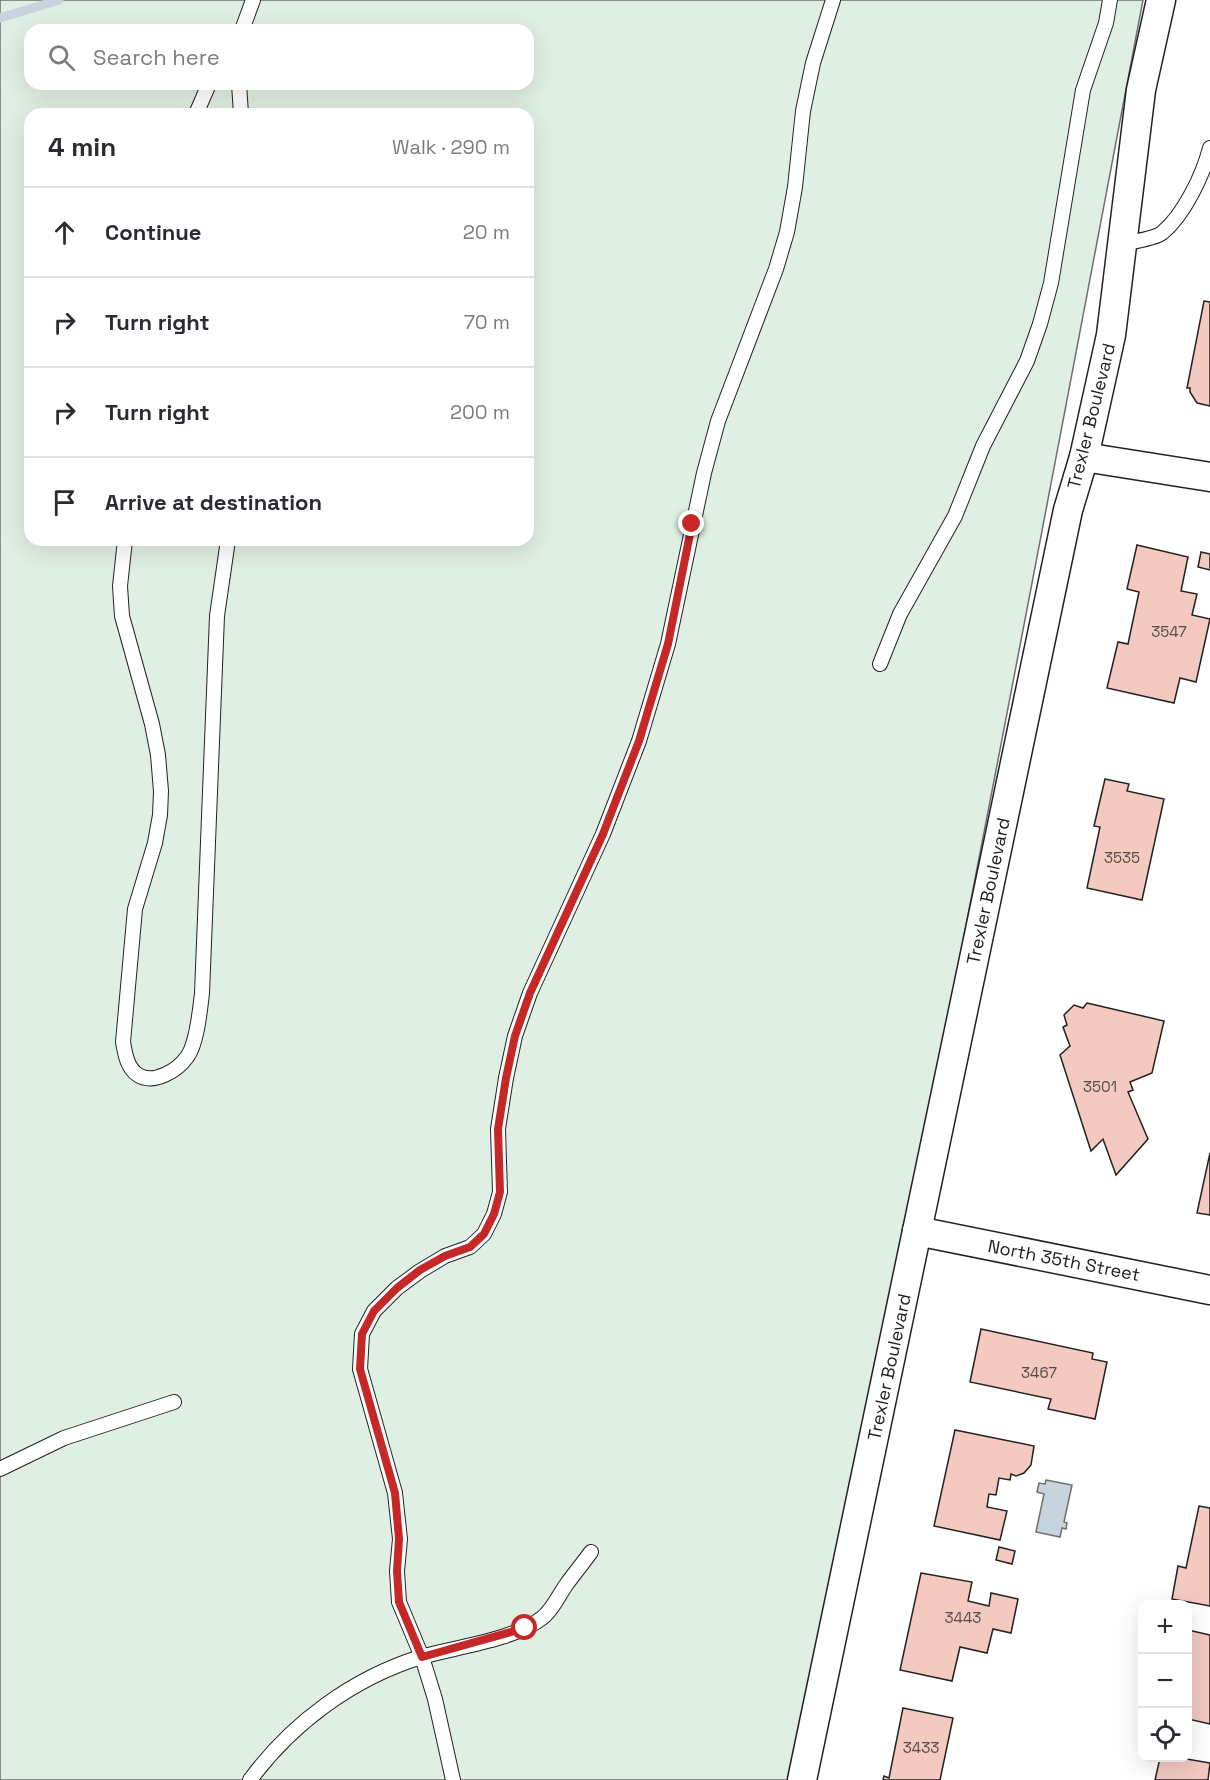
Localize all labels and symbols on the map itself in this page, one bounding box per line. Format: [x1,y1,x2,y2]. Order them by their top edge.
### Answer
street label: Trexler Boulevard [1062,341,1120,491]
route end [678,510,704,536]
house number: 3547 [1151,622,1187,641]
street label: Trexler Boulevard [961,816,1015,966]
house number: 3535 [1104,848,1140,867]
house number: 3501 [1083,1077,1117,1096]
street label: North 35th Street [986,1234,1142,1286]
street label: Trexler Boulevard [862,1292,916,1442]
house number: 3467 [1021,1363,1057,1382]
house number: 3443 [945,1608,981,1627]
route start [511,1614,537,1640]
house number: 3433 [903,1738,939,1757]

